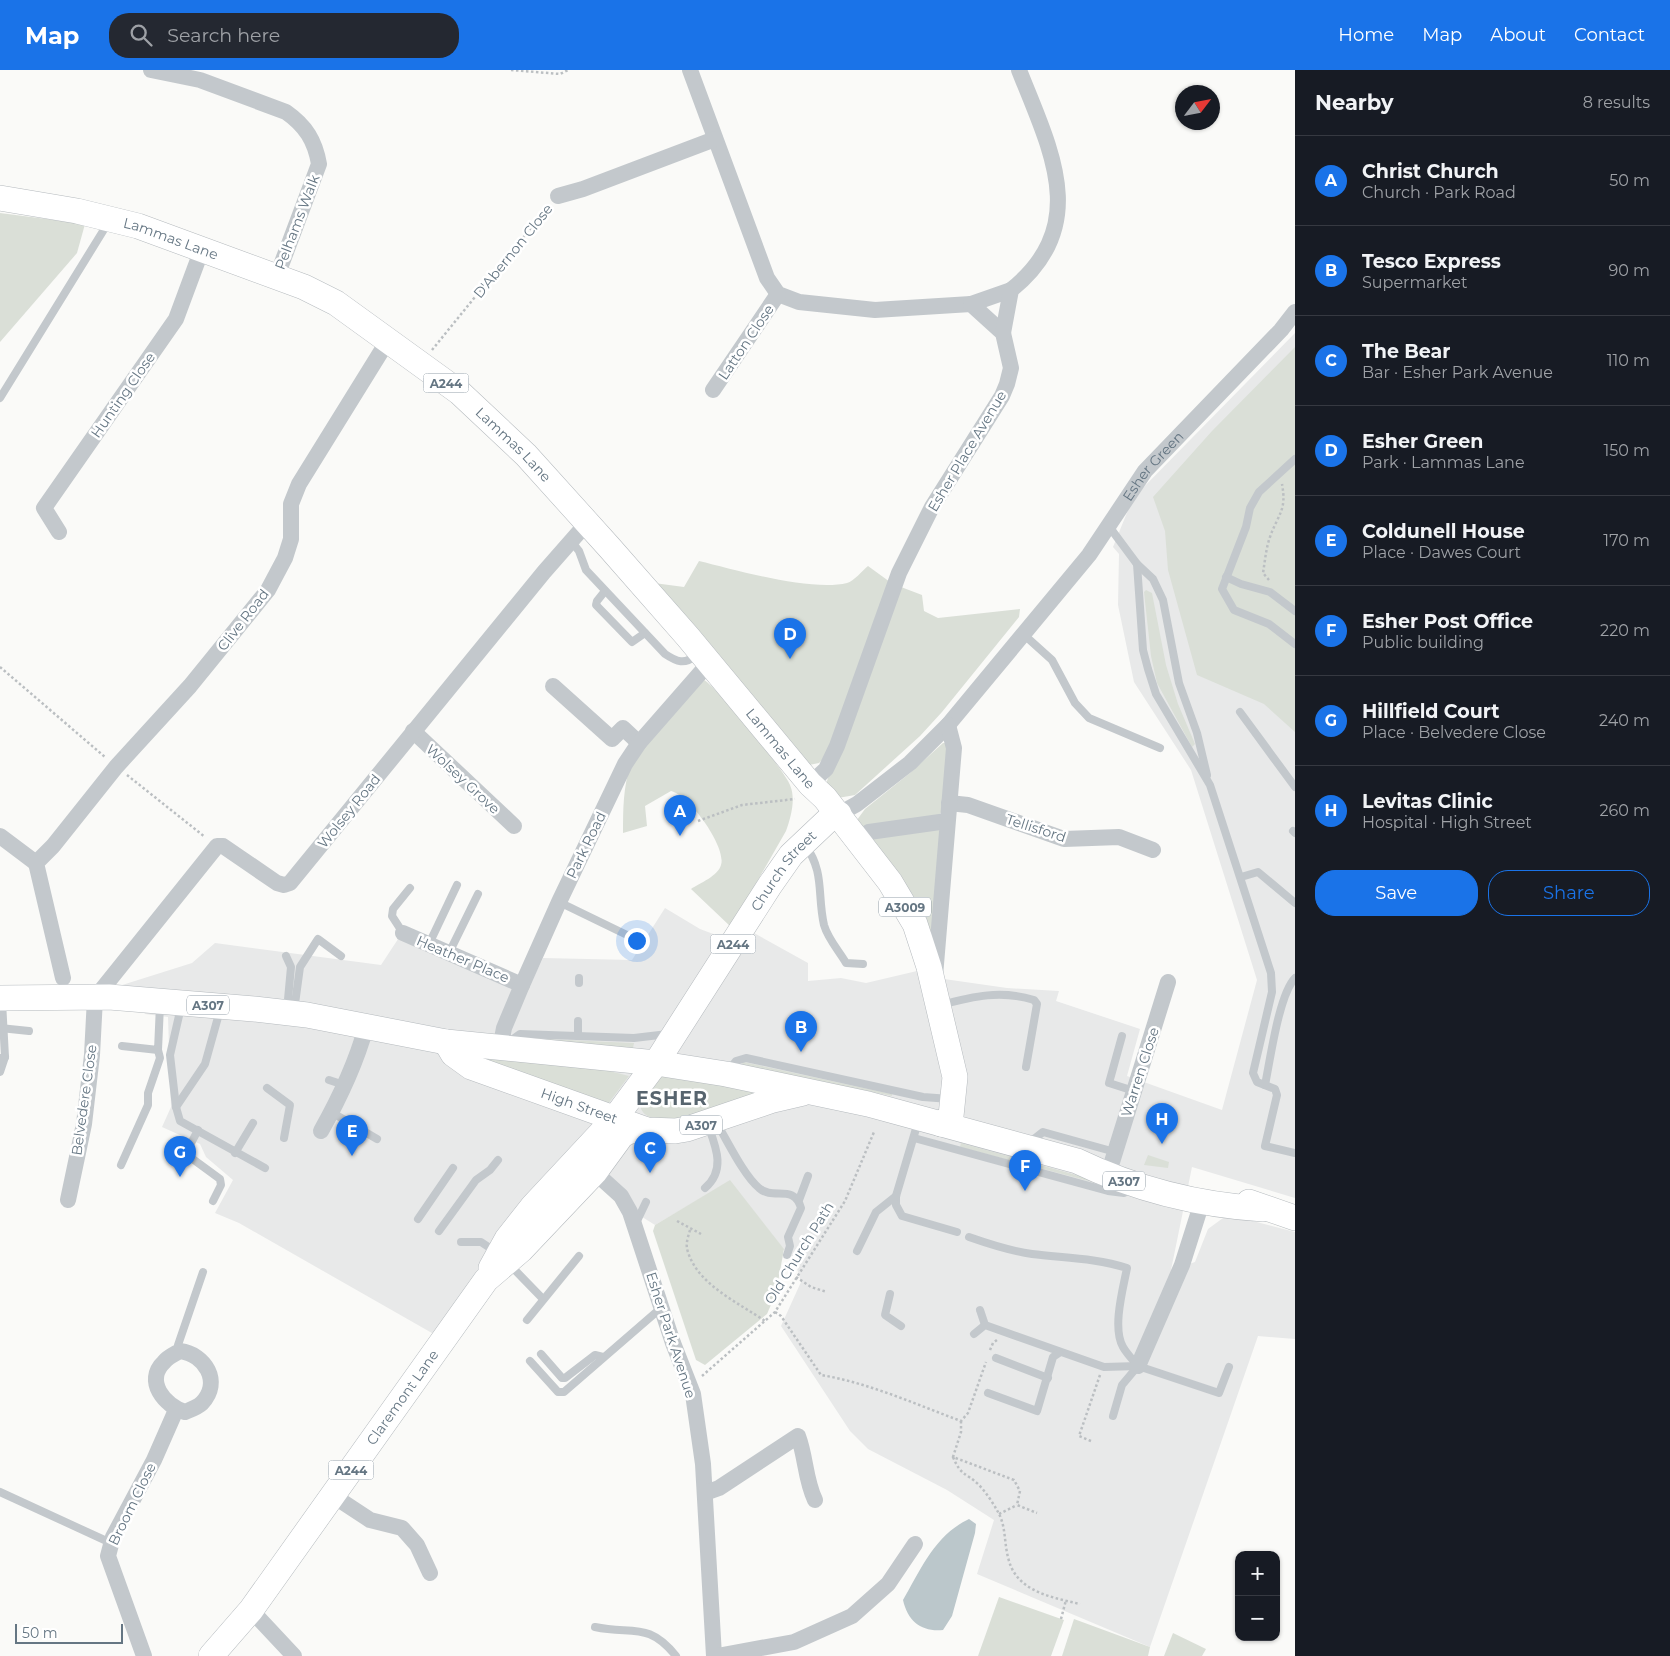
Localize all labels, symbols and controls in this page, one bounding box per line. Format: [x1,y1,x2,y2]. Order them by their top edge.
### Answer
search box [109,13,459,58]
text: Map [25,21,79,50]
icon: search [127,21,155,49]
text: Search here [167,24,280,47]
text: Home [1338,24,1394,46]
text: Map [1422,24,1462,46]
text: About [1490,24,1546,46]
text: Contact [1574,24,1645,46]
north arrow [1175,85,1220,130]
text: Nearby [1315,90,1394,115]
text: 8 results [1583,93,1650,112]
text: Christ Church [1362,160,1499,183]
street label: Pelhams Walk [271,171,324,272]
text: A [1325,171,1337,190]
text: 50 m [1609,171,1650,190]
text: Church · Park Road [1362,183,1516,202]
street label: D'Abernon Close [469,200,557,302]
street label: Lammas Lane [122,214,221,264]
text: Tesco Express [1362,250,1501,273]
text: B [1325,261,1337,280]
text: 90 m [1608,261,1650,280]
text: Supermarket [1362,273,1468,292]
street label: Latton Close [714,301,778,383]
text: The Bear [1362,340,1450,363]
street label: Hunting Close [87,349,159,441]
text: C [1325,351,1337,370]
text: 110 m [1607,351,1650,370]
text: Bar · Esher Park Avenue [1362,363,1553,382]
road number: A244 [424,374,468,392]
street label: Esher Place Avenue [924,387,1010,515]
street label: Lammas Lane [472,403,555,486]
street label: Esher Green [1119,427,1187,504]
text: Esher Green [1362,430,1483,453]
text: D [1324,441,1338,460]
text: 150 m [1603,441,1650,460]
text: Park · Lammas Lane [1362,453,1525,472]
text: Coldunell House [1362,520,1525,543]
text: E [1326,531,1336,550]
text: 170 m [1603,531,1650,550]
text: Place · Dawes Court [1362,543,1521,562]
street label: Clive Road [213,585,273,655]
text: Esher Post Office [1362,610,1533,633]
pin: D [774,618,806,659]
text: F [1326,621,1336,640]
text: 220 m [1600,621,1650,640]
text: Public building [1362,633,1484,652]
text: Hillfield Court [1362,700,1500,723]
street label: Lammas Lane [742,705,819,793]
text: G [1325,711,1337,730]
text: 240 m [1599,711,1650,730]
text: Place · Belvedere Close [1362,723,1546,742]
street label: Wolsey Grove [422,740,504,818]
street label: Wolsey Road [314,770,384,852]
text: Levitas Clinic [1362,790,1493,813]
pin: A [664,795,696,836]
text: H [1325,801,1337,820]
text: 260 m [1599,801,1650,820]
street label: Park Road [562,809,610,881]
street label: Tellisford [1004,810,1068,846]
text: Hospital · High Street [1362,813,1532,832]
street label: Church Street [747,826,820,914]
button: Save [1315,870,1478,916]
button: Share [1488,870,1650,916]
road number: A3009 [879,898,931,916]
your location [624,928,650,954]
street label: Heather Place [414,931,512,987]
road number: A244 [710,934,756,954]
road number: A307 [187,996,229,1014]
pin: B [785,1011,817,1052]
street label: Warren Close [1117,1025,1163,1119]
street label: Belvedere Close [67,1043,101,1157]
street label: High Street [538,1084,620,1128]
district label: ESHER [636,1087,708,1110]
pin: H [1146,1103,1178,1144]
pin: E [336,1115,368,1156]
road number: A307 [680,1116,722,1134]
pin: C [634,1132,666,1173]
pin: G [164,1136,196,1177]
pin: F [1009,1150,1041,1191]
road number: A307 [1103,1172,1145,1190]
street label: Old Church Path [760,1199,838,1307]
street label: Esher Park Avenue [642,1270,700,1400]
street label: Claremont Lane [362,1346,442,1449]
street label: Broom Close [104,1460,160,1548]
road number: A244 [328,1460,374,1480]
map controls [1235,1551,1280,1641]
button: + [1235,1551,1280,1596]
button: − [1235,1596,1280,1641]
scale bar [15,1621,122,1644]
text: 50 m [22,1624,58,1642]

